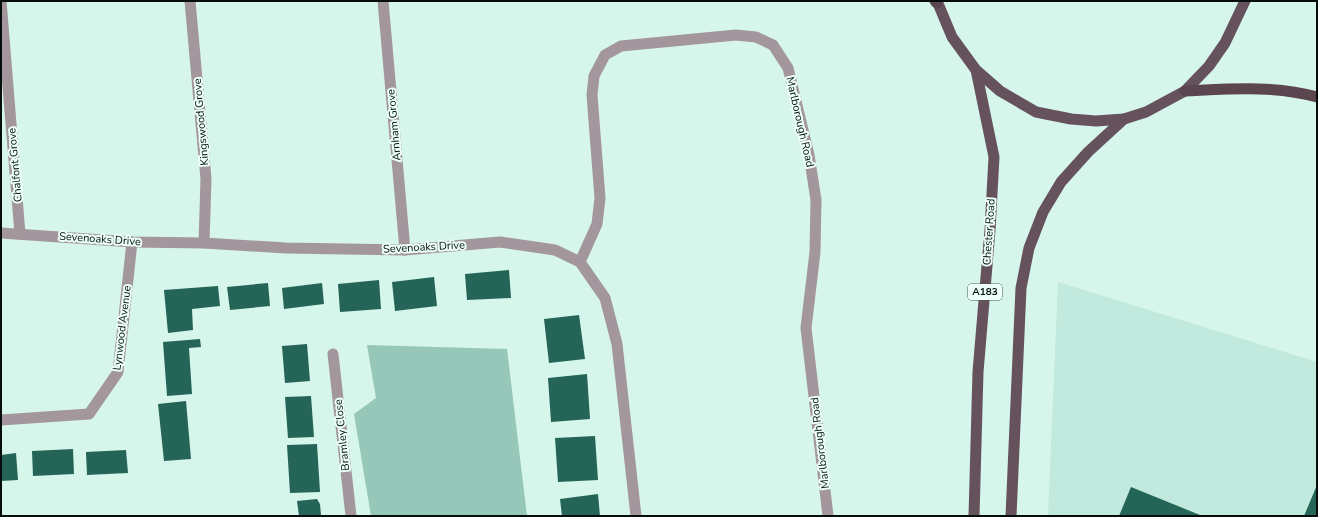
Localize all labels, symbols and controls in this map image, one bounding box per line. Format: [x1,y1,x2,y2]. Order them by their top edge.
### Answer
street label: Marlborough Road [782,75,818,169]
street label: Kingswood Grove [190,78,212,166]
street label: Arnham Grove [383,88,405,161]
street label: Chalfont Grove [4,127,26,203]
street label: Chester Road [979,198,999,266]
street label: Sevenoaks Drive [59,229,141,249]
street label: Sevenoaks Drive [383,237,465,257]
road number: A183 [968,284,1002,300]
street label: Lynwood Avenue [109,285,135,371]
street label: Marlborough Road [807,396,833,490]
street label: Bramley Close [331,398,353,472]

